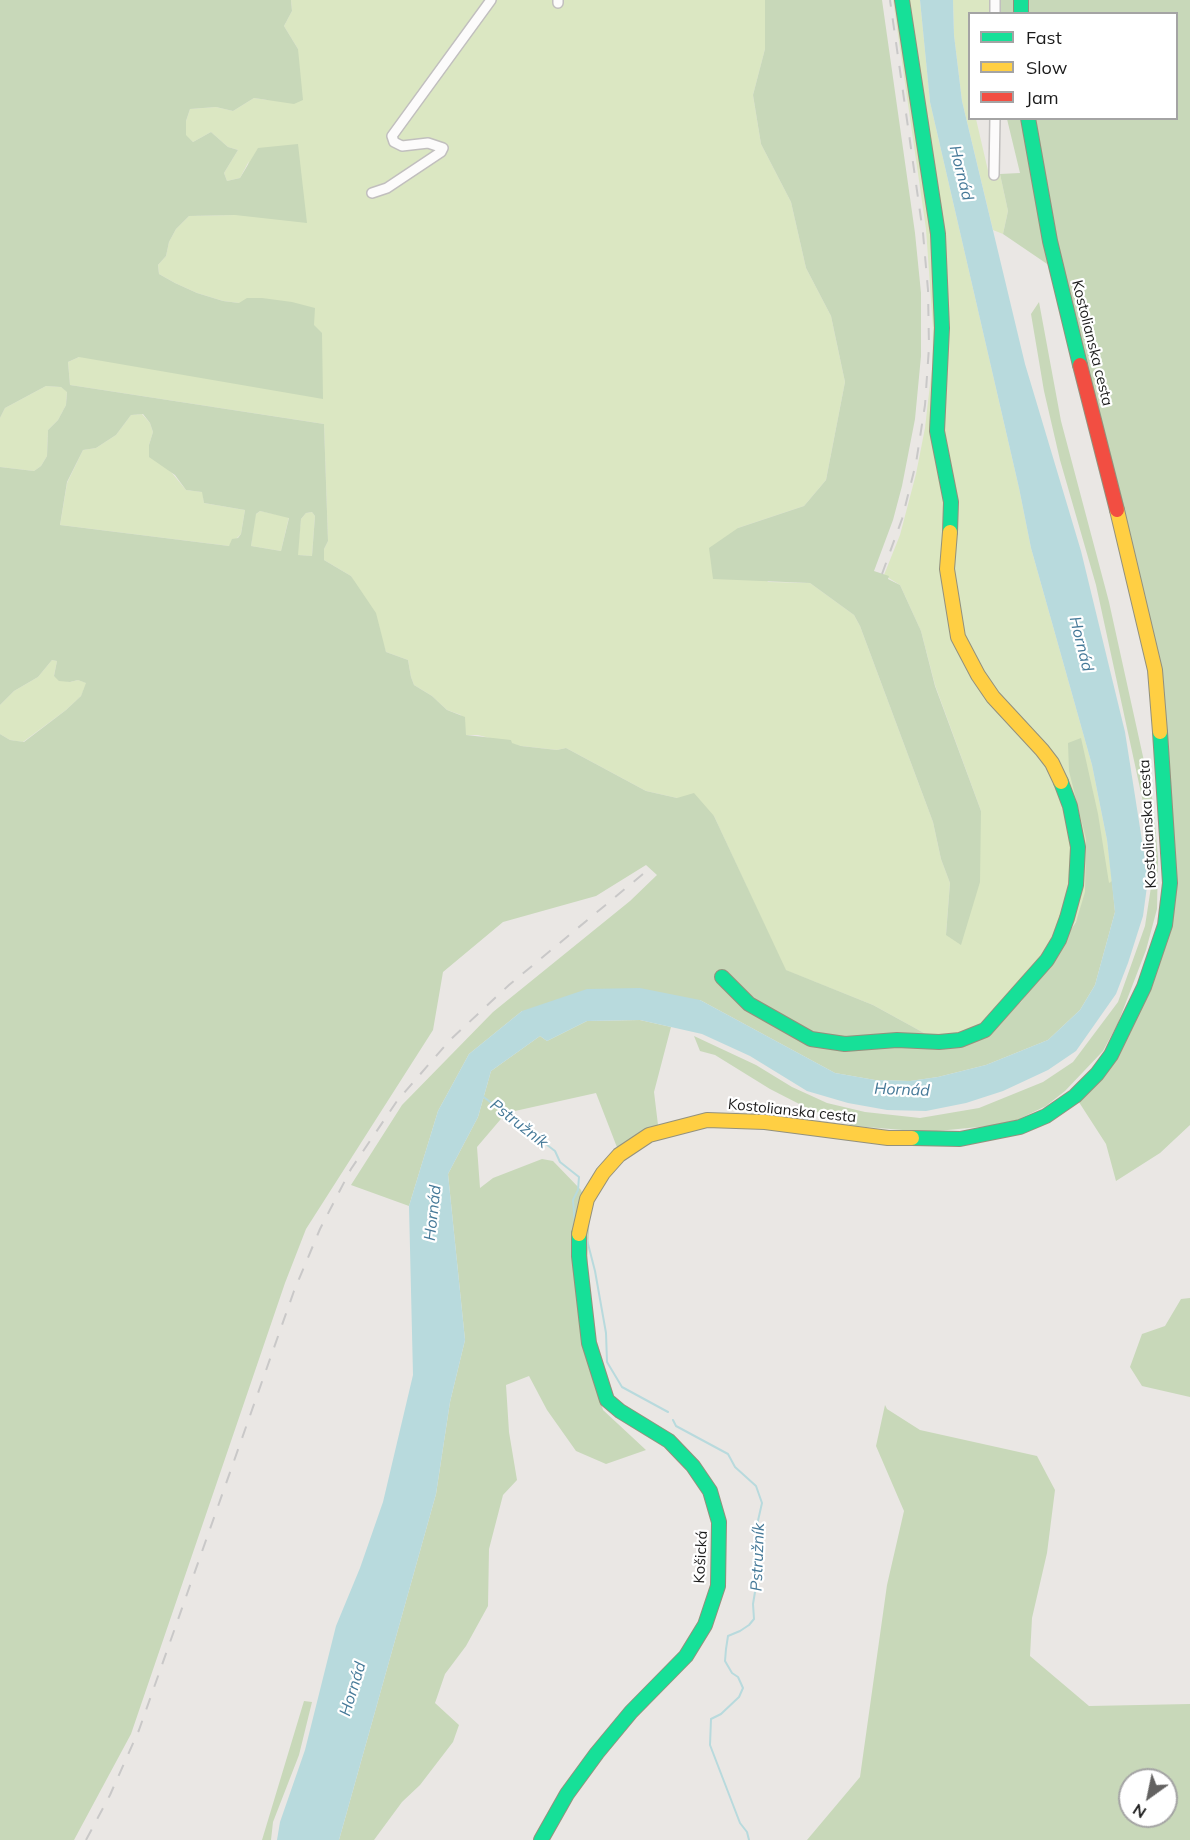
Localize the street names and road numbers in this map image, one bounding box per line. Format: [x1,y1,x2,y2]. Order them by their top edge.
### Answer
street label: Kostolianska cesta [1068,278,1116,408]
street label: Kostolianska cesta [1136,759,1160,889]
street label: Kostolianska cesta [727,1095,857,1127]
street label: Košická [691,1530,711,1584]

